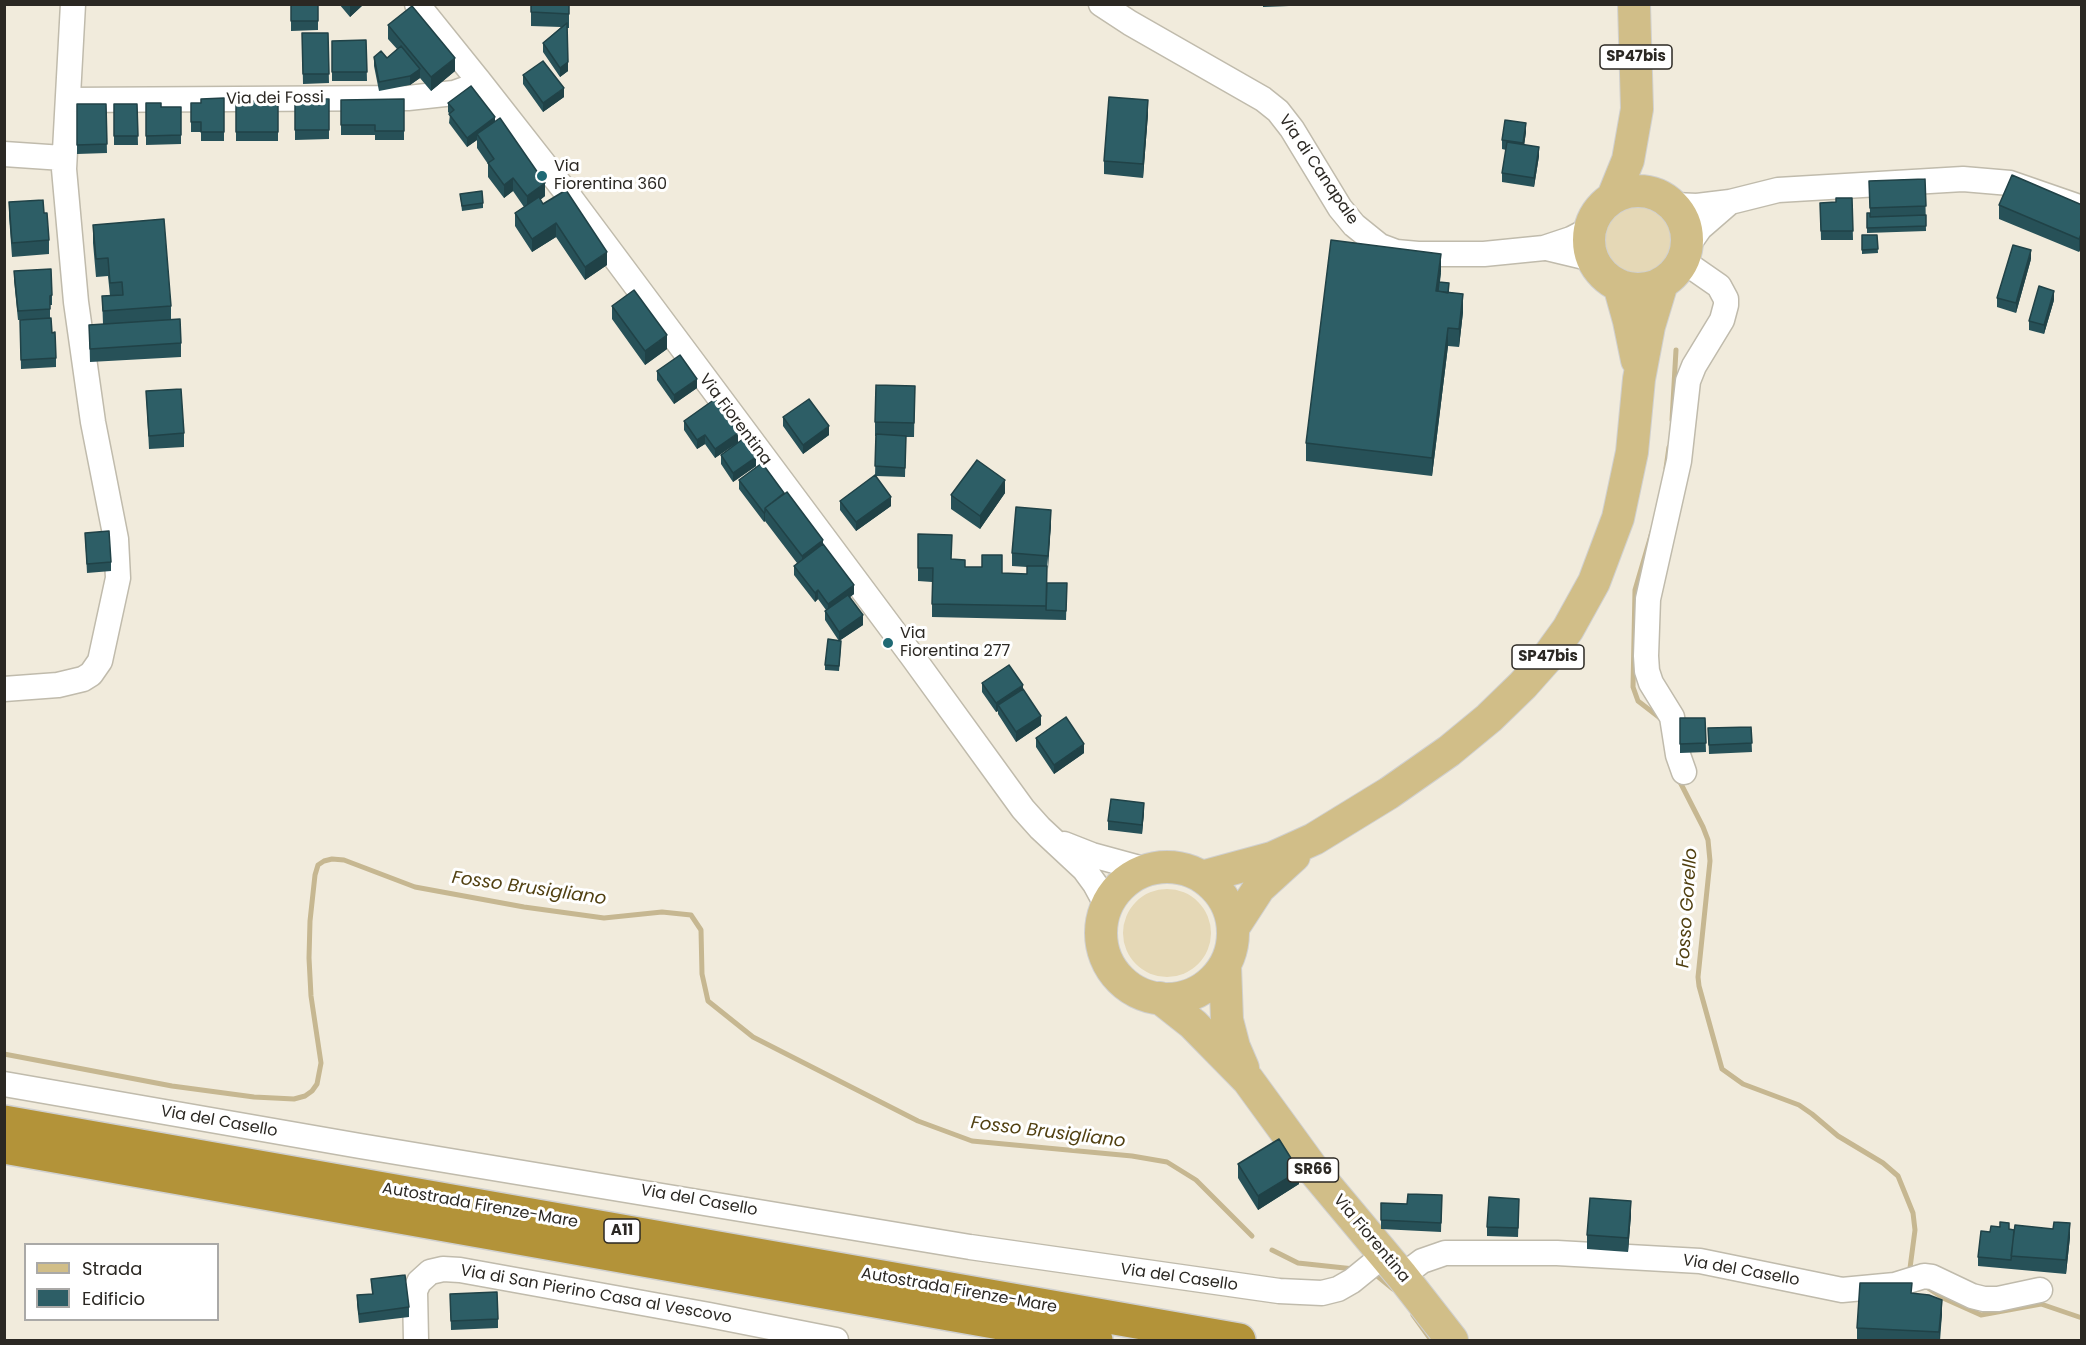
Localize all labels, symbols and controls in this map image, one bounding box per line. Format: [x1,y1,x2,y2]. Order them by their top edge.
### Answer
road number: SP47bis [1600,45,1672,69]
street label: Via dei Fossi [226,89,324,109]
street label: Via di Canapale [1274,111,1362,229]
place label: Via Fiorentina 360 [554,157,667,195]
marker: Via Fiorentina 360 [535,169,549,183]
street label: Via Fiorentina [695,371,775,469]
place label: Via Fiorentina 277 [900,624,1010,662]
marker: Via Fiorentina 277 [881,636,895,650]
road number: SP47bis [1512,645,1584,669]
water label: Fosso Gorello [1673,847,1703,969]
water label: Fosso Brusigliano [450,867,608,911]
street label: Via del Casello [159,1102,279,1142]
water label: Fosso Brusigliano [969,1113,1127,1153]
road number: SR66 [1288,1158,1338,1182]
street label: Autostrada Firenze-Mare [381,1179,579,1233]
street label: Via del Casello [639,1181,759,1221]
street label: Via Fiorentina [1329,1191,1413,1287]
road number: A11 [604,1219,640,1243]
legend [24,1243,219,1321]
street label: Via del Casello [1681,1251,1801,1291]
text: Strada [82,1256,142,1281]
street label: Via del Casello [1119,1260,1239,1296]
street label: Via di San Pierino Casa al Vescovo [459,1262,733,1328]
street label: Autostrada Firenze-Mare [860,1264,1058,1318]
text: Edificio [82,1286,145,1311]

